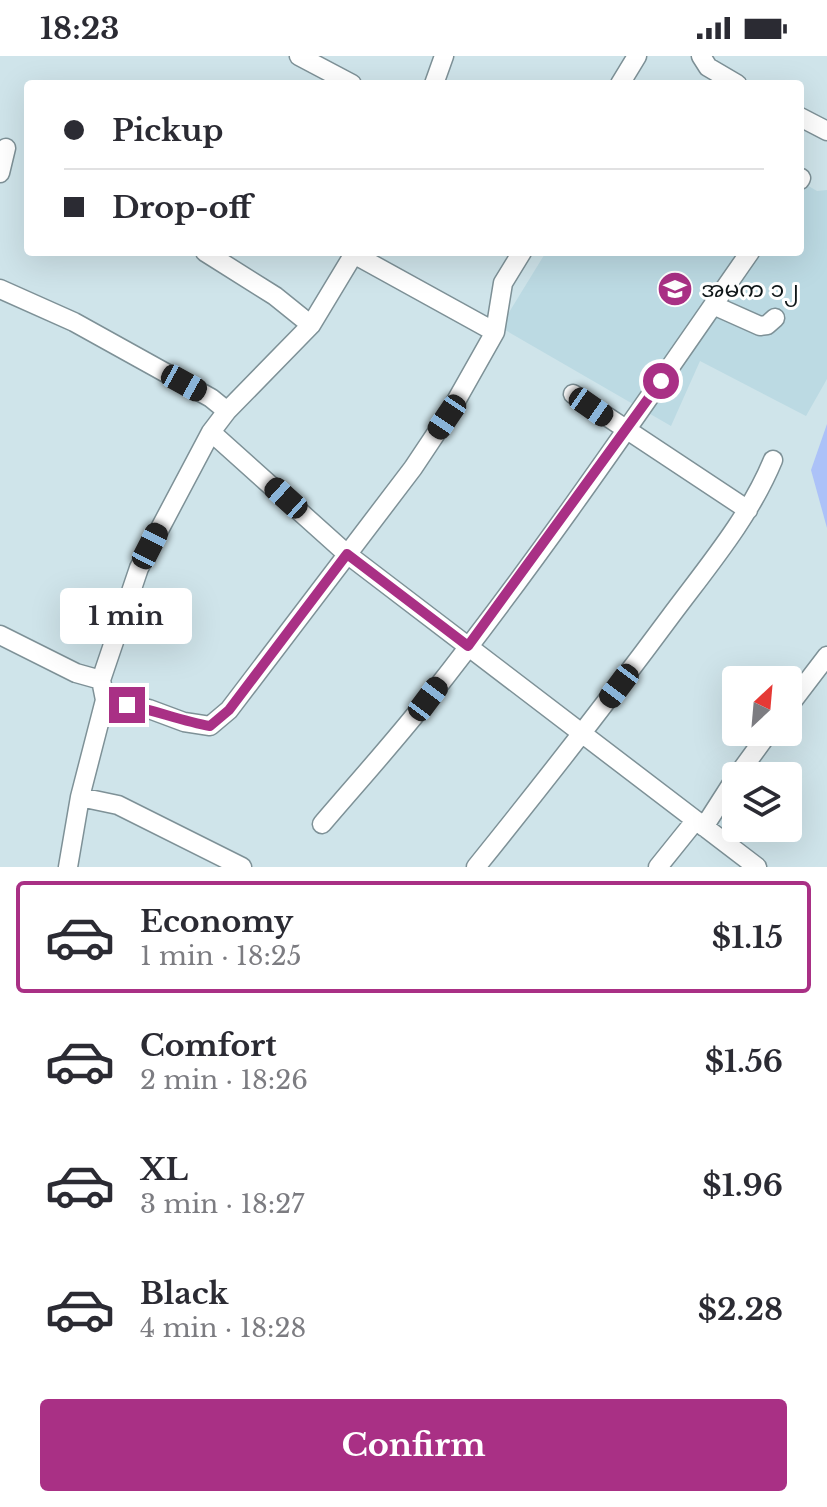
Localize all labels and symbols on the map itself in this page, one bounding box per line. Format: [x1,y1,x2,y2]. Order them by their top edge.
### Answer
school or university icon: အမက ၁၂ [656,270,694,308]
place label: အမက ၁၂ [701,276,799,307]
car [157,361,211,405]
route start [643,363,679,399]
car [564,383,618,431]
car [424,390,470,444]
car [260,473,312,523]
car [128,519,172,573]
callout: 1 min [61,589,193,645]
car [595,660,643,712]
north arrow [722,666,802,746]
car [404,673,452,725]
route end [109,687,145,723]

